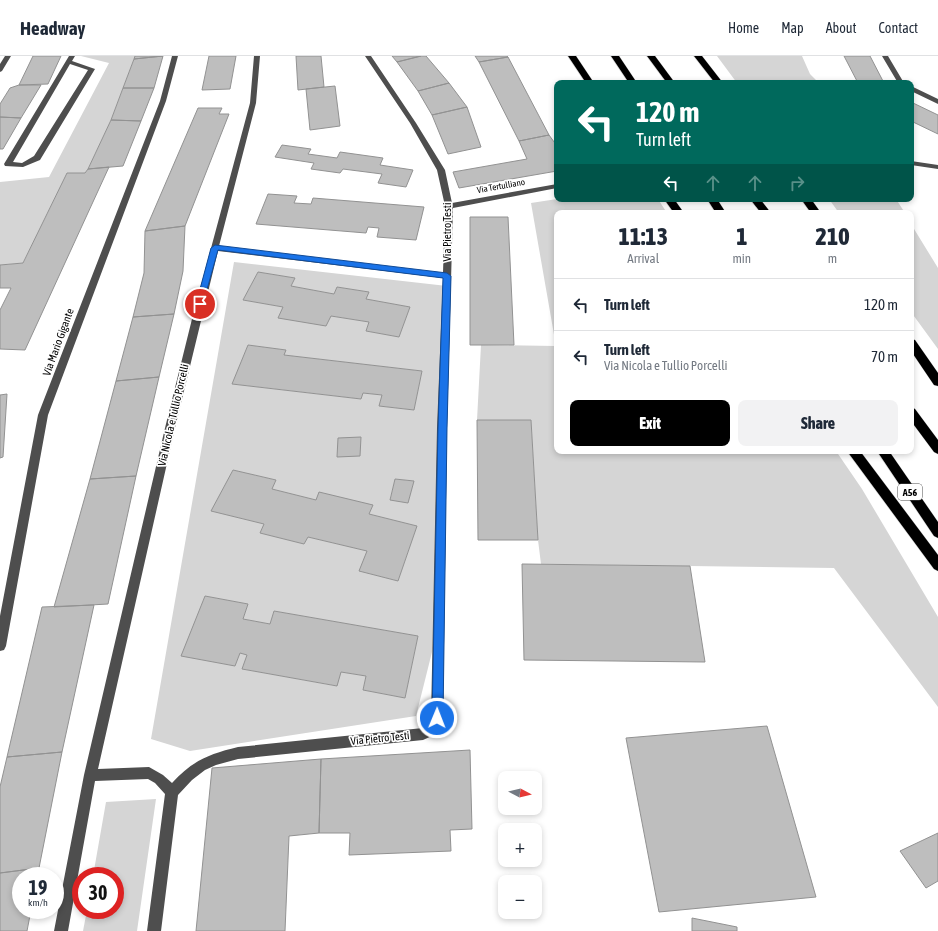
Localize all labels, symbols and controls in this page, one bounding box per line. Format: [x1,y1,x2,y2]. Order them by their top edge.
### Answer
text: Headway [20,17,85,39]
text: Home [728,20,759,36]
text: Map [781,20,804,36]
text: About [826,20,857,36]
text: Contact [879,20,918,36]
icon: left [570,96,622,148]
text: 120 m [636,96,699,128]
text: Turn left [636,129,691,150]
icon: left [660,172,682,194]
icon: ahead [702,172,724,194]
icon: ahead [744,172,766,194]
icon: right [786,172,808,194]
street label: Via Tertulliano [476,177,526,195]
street label: Via Pietro Testi [441,202,453,262]
text: 11:13 [619,223,668,250]
text: 1 [736,223,747,250]
text: 210 [816,223,849,250]
text: Arrival [627,251,659,266]
text: min [732,251,751,266]
text: m [828,251,837,266]
pin [183,287,217,321]
icon: arrive [189,293,211,315]
icon: left [570,294,592,316]
text: Turn left [604,296,650,313]
text: 120 m [864,296,898,313]
street label: Via Mario Gigante [40,307,76,377]
text: Turn left [604,341,650,358]
icon: left [570,346,592,368]
text: 70 m [871,348,898,365]
text: Via Nicola e Tullio Porcelli [604,358,728,373]
street label: Via Nicola e Tullio Porcelli [155,363,191,467]
button: Exit [570,400,730,446]
button: Share [738,400,898,446]
road number: A56 [898,484,922,500]
position arrow [416,697,458,739]
street label: Via Pietro Testi [350,729,410,747]
north arrow [498,771,542,815]
map controls [498,771,542,919]
button: + [498,823,542,867]
speed limit sign: 30 [72,867,124,919]
button: − [498,875,542,919]
text: 19 [29,876,47,899]
text: km/h [28,897,48,908]

